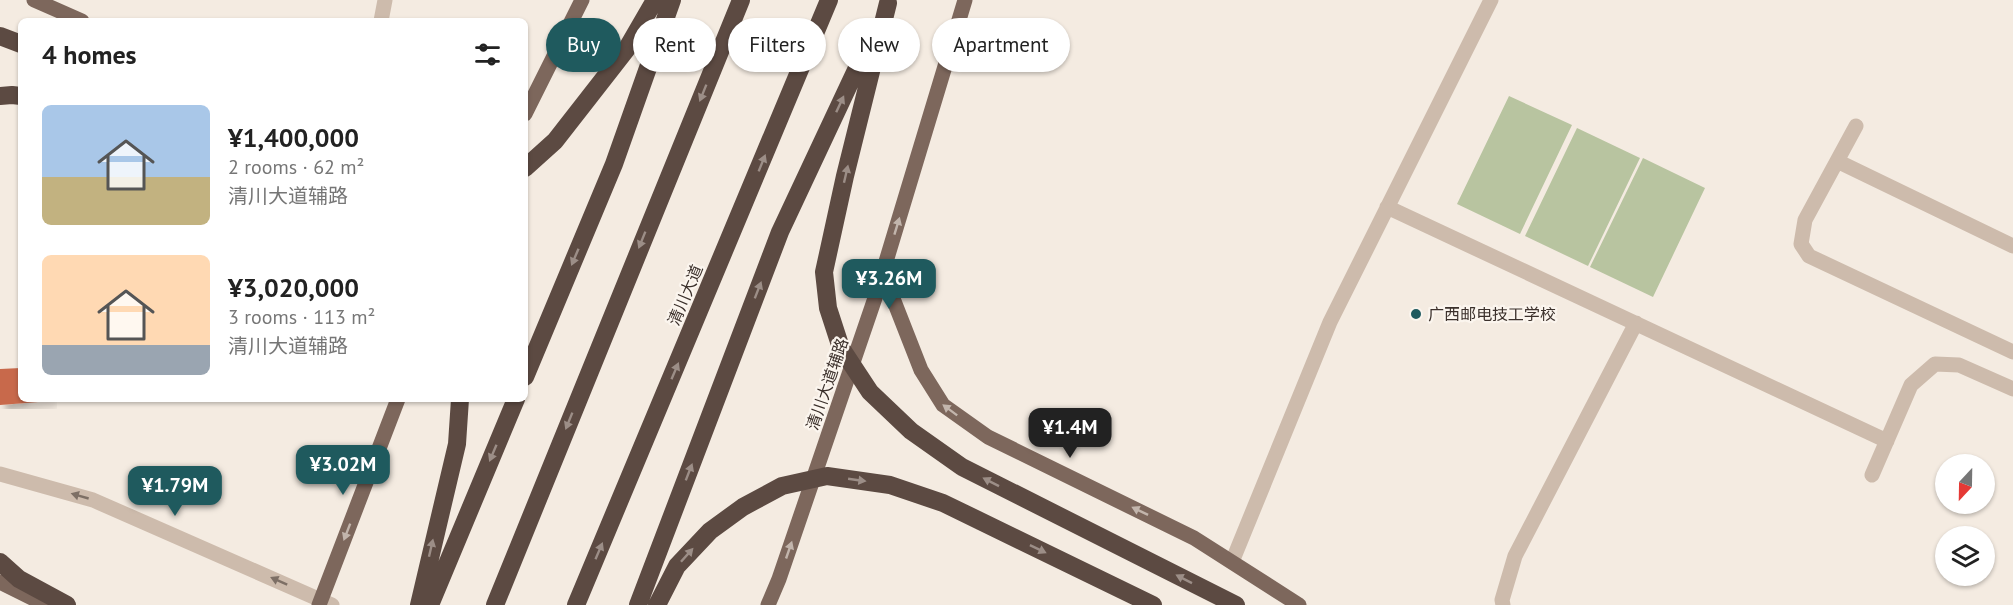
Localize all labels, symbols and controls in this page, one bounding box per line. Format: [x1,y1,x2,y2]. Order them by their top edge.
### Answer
chip: Buy [546,18,621,72]
chip: Rent [633,18,716,72]
chip: Filters [728,18,826,72]
chip: New [838,18,920,72]
chip: Apartment [932,18,1070,72]
text: 4 homes [42,38,137,71]
icon: filters [471,38,504,71]
one-way arrow [698,84,707,102]
one-way arrow [836,95,845,112]
text: ¥1,400,000 [228,121,359,154]
icon: home [90,129,162,201]
one-way arrow [757,153,767,171]
text: 2 rooms · 62 m² [228,154,364,180]
one-way arrow [841,164,851,183]
text: 清川大道辅路 [228,183,348,209]
one-way arrow [893,217,902,235]
one-way arrow [637,231,647,249]
one-way arrow [570,248,579,266]
pin: ¥3.26M [840,259,938,310]
street label: 清川大道 [663,262,707,328]
text: ¥3.26M [856,265,922,291]
text: ¥3,020,000 [228,271,359,304]
icon: home [90,279,162,351]
one-way arrow [753,280,763,298]
text: 3 rooms · 113 m² [228,304,375,330]
place label: 广西邮电技工学校 [1428,304,1556,324]
marker: 广西邮电技工学校 [1409,307,1423,321]
text: 清川大道辅路 [228,333,348,359]
street label: 清川大道辅路 [802,335,852,433]
one-way arrow [670,362,680,380]
one-way arrow [943,404,959,416]
pin: ¥1.4M [1028,408,1112,459]
one-way arrow [564,412,573,430]
text: ¥1.4M [1043,414,1097,440]
one-way arrow [488,444,497,462]
pin: ¥3.02M [294,445,392,496]
text: ¥3.02M [310,451,376,477]
north arrow [1935,454,1995,514]
map controls [1935,454,1995,586]
one-way arrow [684,463,694,481]
pin: ¥1.79M [126,466,224,517]
text: ¥1.79M [142,472,208,498]
one-way arrow [848,475,867,484]
one-way arrow [983,477,1000,487]
one-way arrow [71,491,89,500]
one-way arrow [1132,507,1149,516]
one-way arrow [342,523,351,541]
button: layers [1935,526,1995,586]
one-way arrow [427,539,437,557]
one-way arrow [784,541,794,559]
one-way arrow [595,542,604,560]
one-way arrow [1029,543,1047,553]
one-way arrow [680,548,694,563]
one-way arrow [1176,574,1193,583]
one-way arrow [270,576,287,585]

